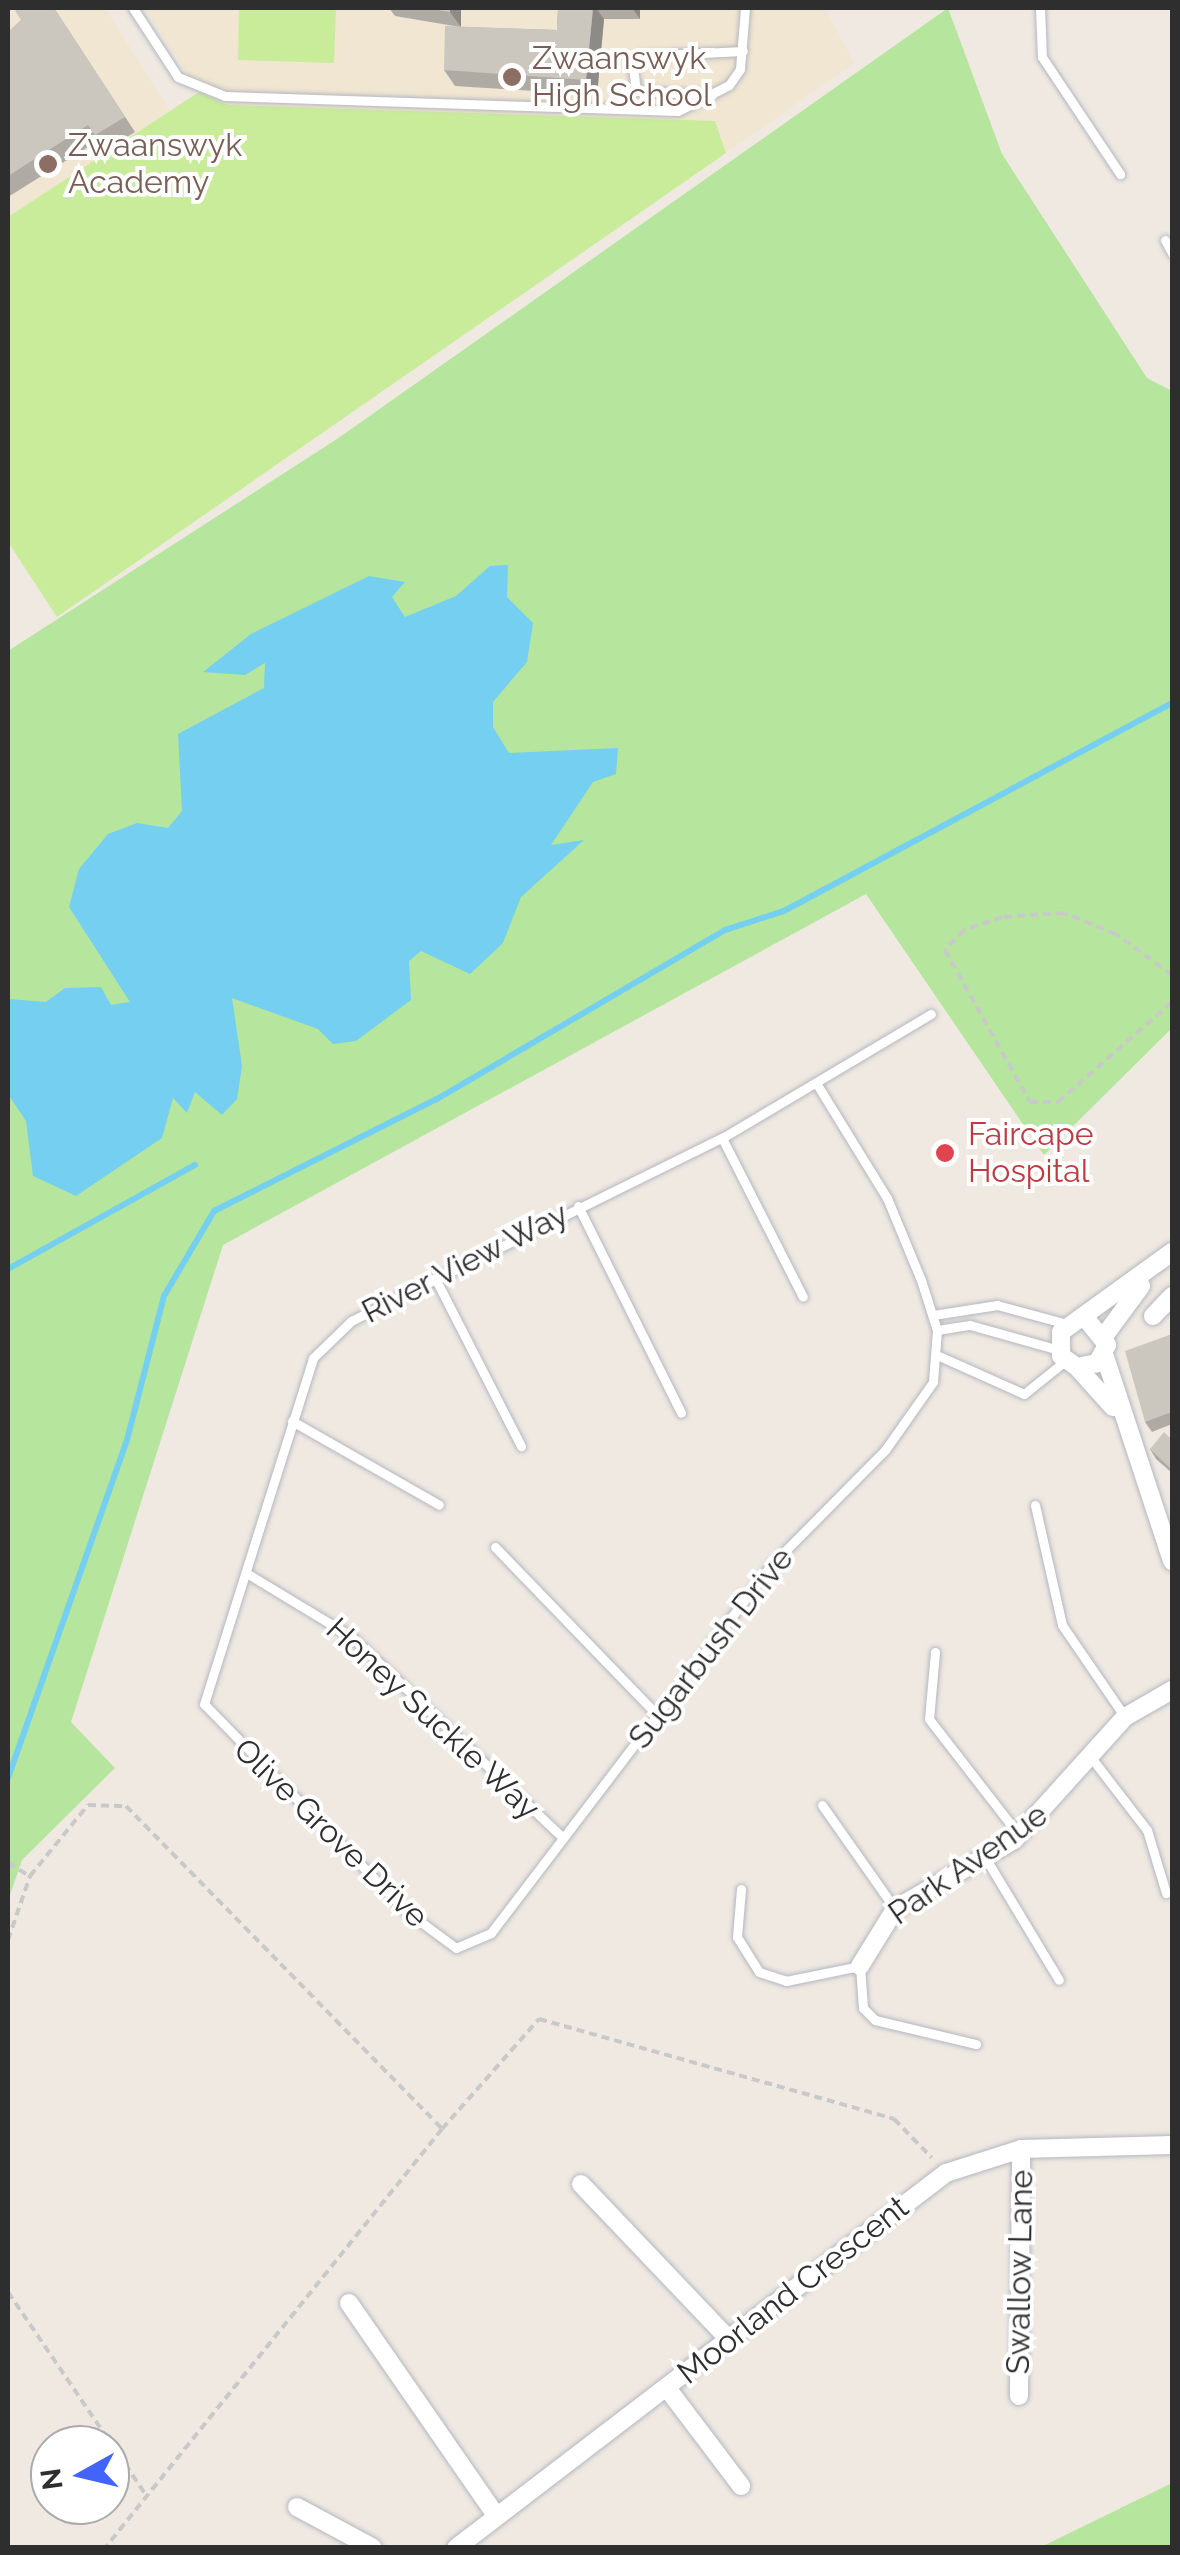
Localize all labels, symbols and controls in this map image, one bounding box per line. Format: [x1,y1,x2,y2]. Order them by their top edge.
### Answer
place label: Zwaanswyk High School [532,40,712,115]
marker: Zwaanswyk High School [501,66,523,88]
place label: Zwaanswyk Academy [68,127,242,202]
marker: Zwaanswyk Academy [37,153,59,175]
place label: Faircape Hospital [968,1116,1093,1191]
marker: Faircape Hospital [932,1140,958,1166]
street label: River View Way [354,1194,576,1332]
street label: Sugarbush Drive [621,1540,801,1756]
street label: Honey Suckle Way [318,1610,548,1828]
street label: Olive Grove Drive [226,1731,436,1935]
street label: Park Avenue [881,1795,1055,1933]
street label: Swallow Lane [999,2169,1041,2375]
street label: Moorland Crescent [670,2188,916,2392]
north arrow [30,2425,130,2525]
text: N [34,2466,70,2492]

